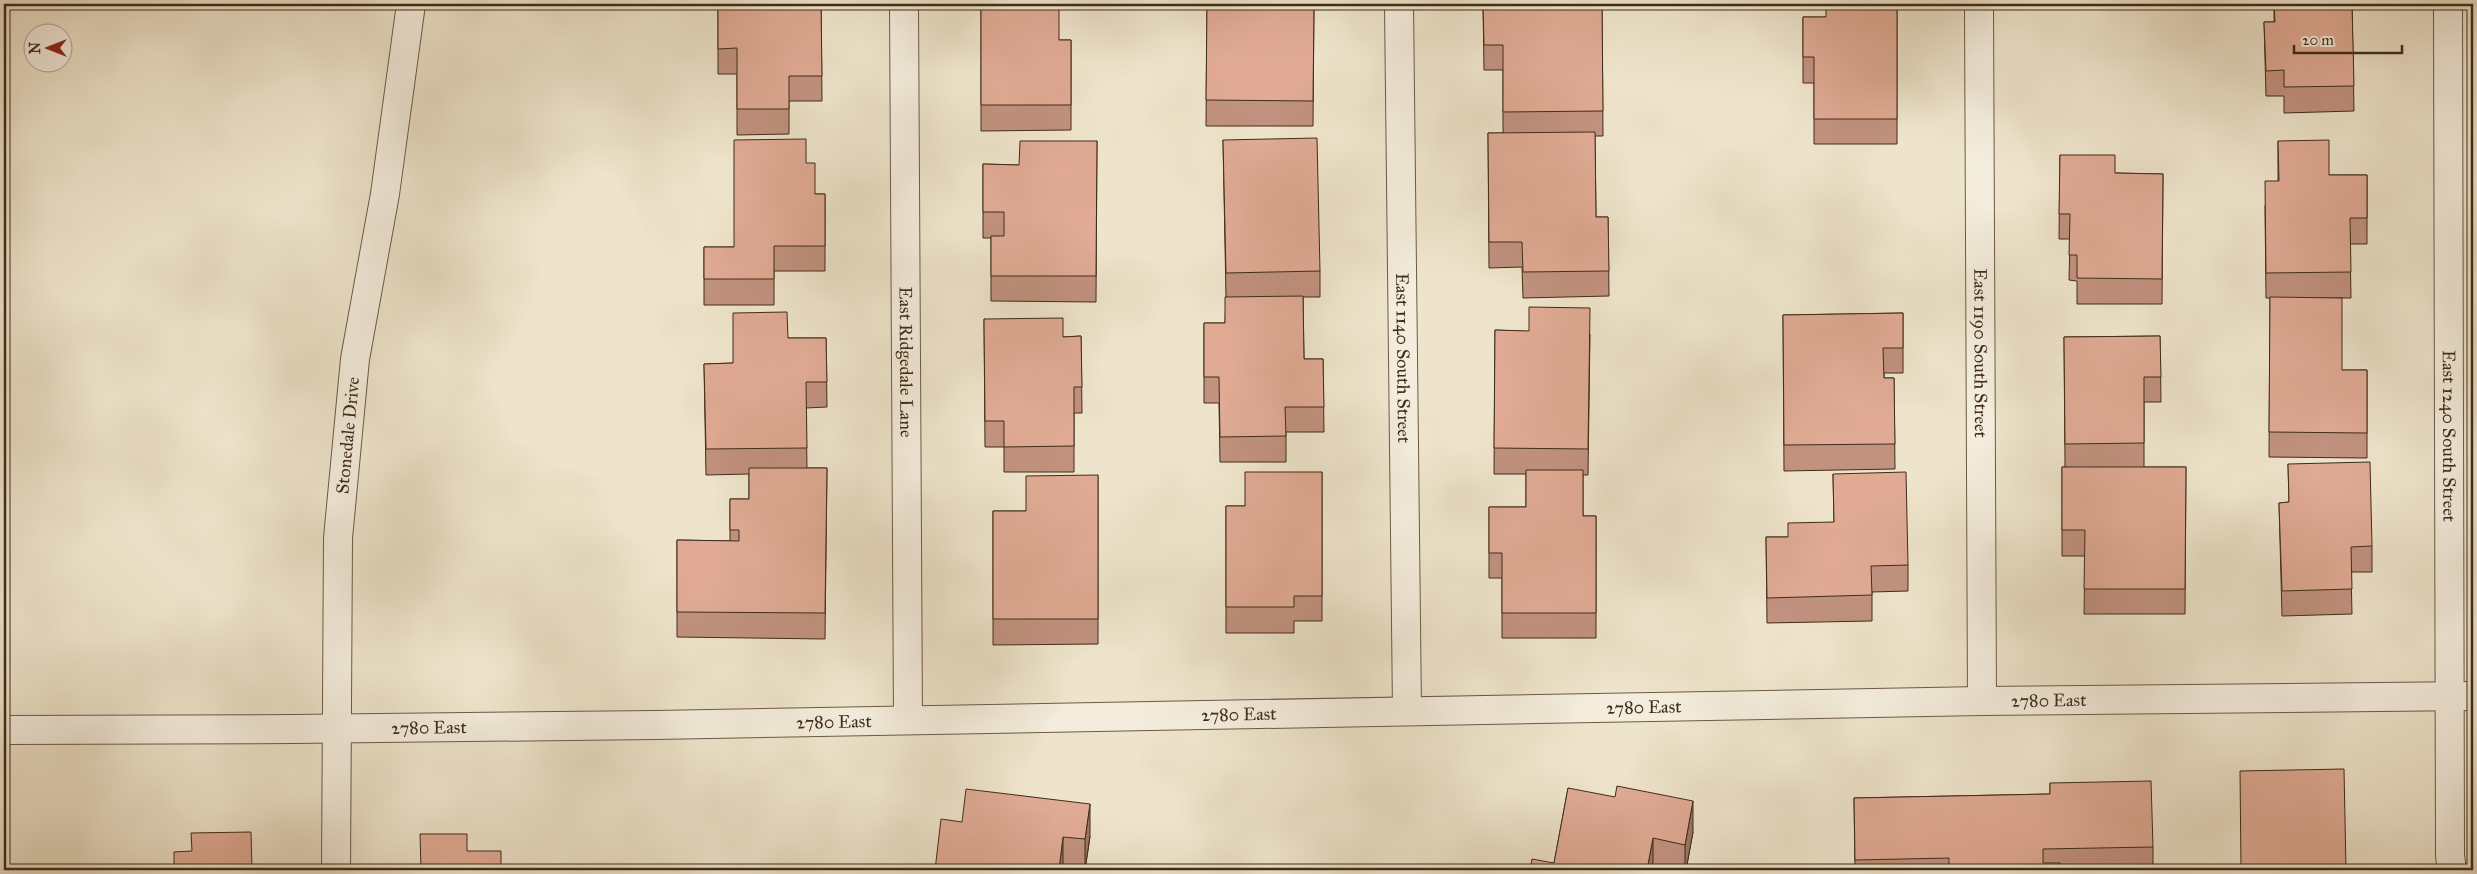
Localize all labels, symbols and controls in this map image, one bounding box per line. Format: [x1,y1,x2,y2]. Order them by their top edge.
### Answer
north arrow [22,22,72,72]
scale bar [2294,22,2402,54]
text: 20 m [2302,31,2334,49]
text: N [27,42,44,54]
street label: East 1190 South Street [1969,268,1992,439]
street label: East 1140 South Street [1391,273,1415,444]
street label: East Ridgedale Lane [894,286,917,438]
street label: East 1240 South Street [2438,350,2460,523]
street label: Stonedale Drive [331,376,364,495]
street label: 2780 East [2011,689,2087,712]
street label: 2780 East [1606,695,1682,719]
street label: 2780 East [1201,703,1277,726]
street label: 2780 East [796,710,872,733]
street label: 2780 East [391,716,467,739]

